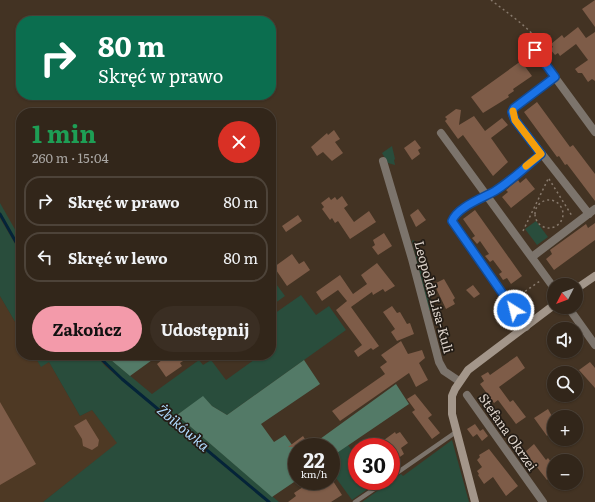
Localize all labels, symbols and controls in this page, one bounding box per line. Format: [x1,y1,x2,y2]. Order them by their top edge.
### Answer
text: 80 m [98,24,165,66]
icon: right [32,32,84,84]
pin [518,33,552,67]
icon: arrive [524,39,546,61]
text: Skręć w prawo [98,62,223,89]
text: 1 min [32,115,96,150]
button: close [218,121,260,163]
text: 260 m · 15:04 [32,148,109,167]
icon: right [34,190,56,212]
text: Skręć w prawo [68,190,180,213]
text: 80 m [224,190,258,213]
street label: Leopolda Lisa-Kuli [410,238,459,356]
icon: left [34,246,56,268]
text: Skręć w lewo [68,246,168,269]
text: 80 m [224,246,258,269]
north arrow [547,278,583,314]
map controls [547,278,583,490]
position arrow [493,289,535,331]
button: Zakończ [32,306,142,352]
button: Udostępnij [150,306,260,352]
button: sound [547,322,583,358]
button: search [547,366,583,402]
street label: Stefana Okrzei [475,389,543,475]
water label: Żbikówka [153,399,214,455]
button: + [547,410,583,446]
speed limit sign: 30 [348,438,400,490]
text: 22 [303,444,325,474]
button: − [547,454,583,490]
text: km/h [301,466,327,481]

